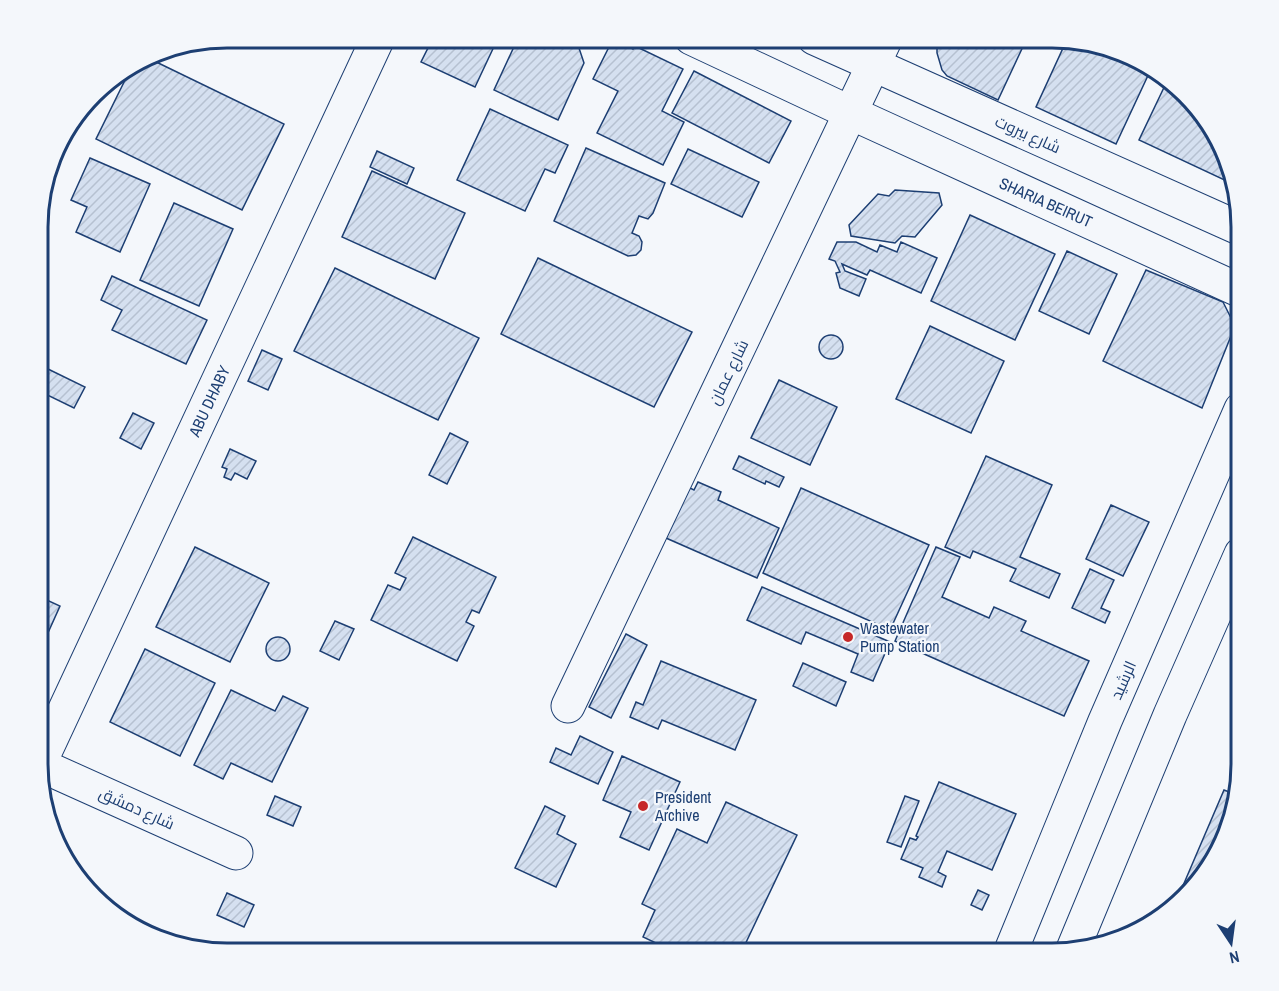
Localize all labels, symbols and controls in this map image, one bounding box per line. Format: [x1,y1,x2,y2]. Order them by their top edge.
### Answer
street label: شارع بيروت [991,110,1064,159]
street label: SHARIA BEIRUT [996,172,1096,232]
street label: شارع عمان [703,336,754,409]
street label: ABU DHABY [183,362,235,441]
place label: Wastewater Pump Station [860,617,940,657]
marker: Wastewater Pump Station [841,630,855,644]
street label: الرشيد [1105,657,1141,703]
street label: شارع دمشق [95,782,178,835]
place label: President Archive [654,786,712,826]
marker: President Archive [636,799,650,813]
north arrow [1201,913,1261,973]
text: N [1227,946,1241,969]

